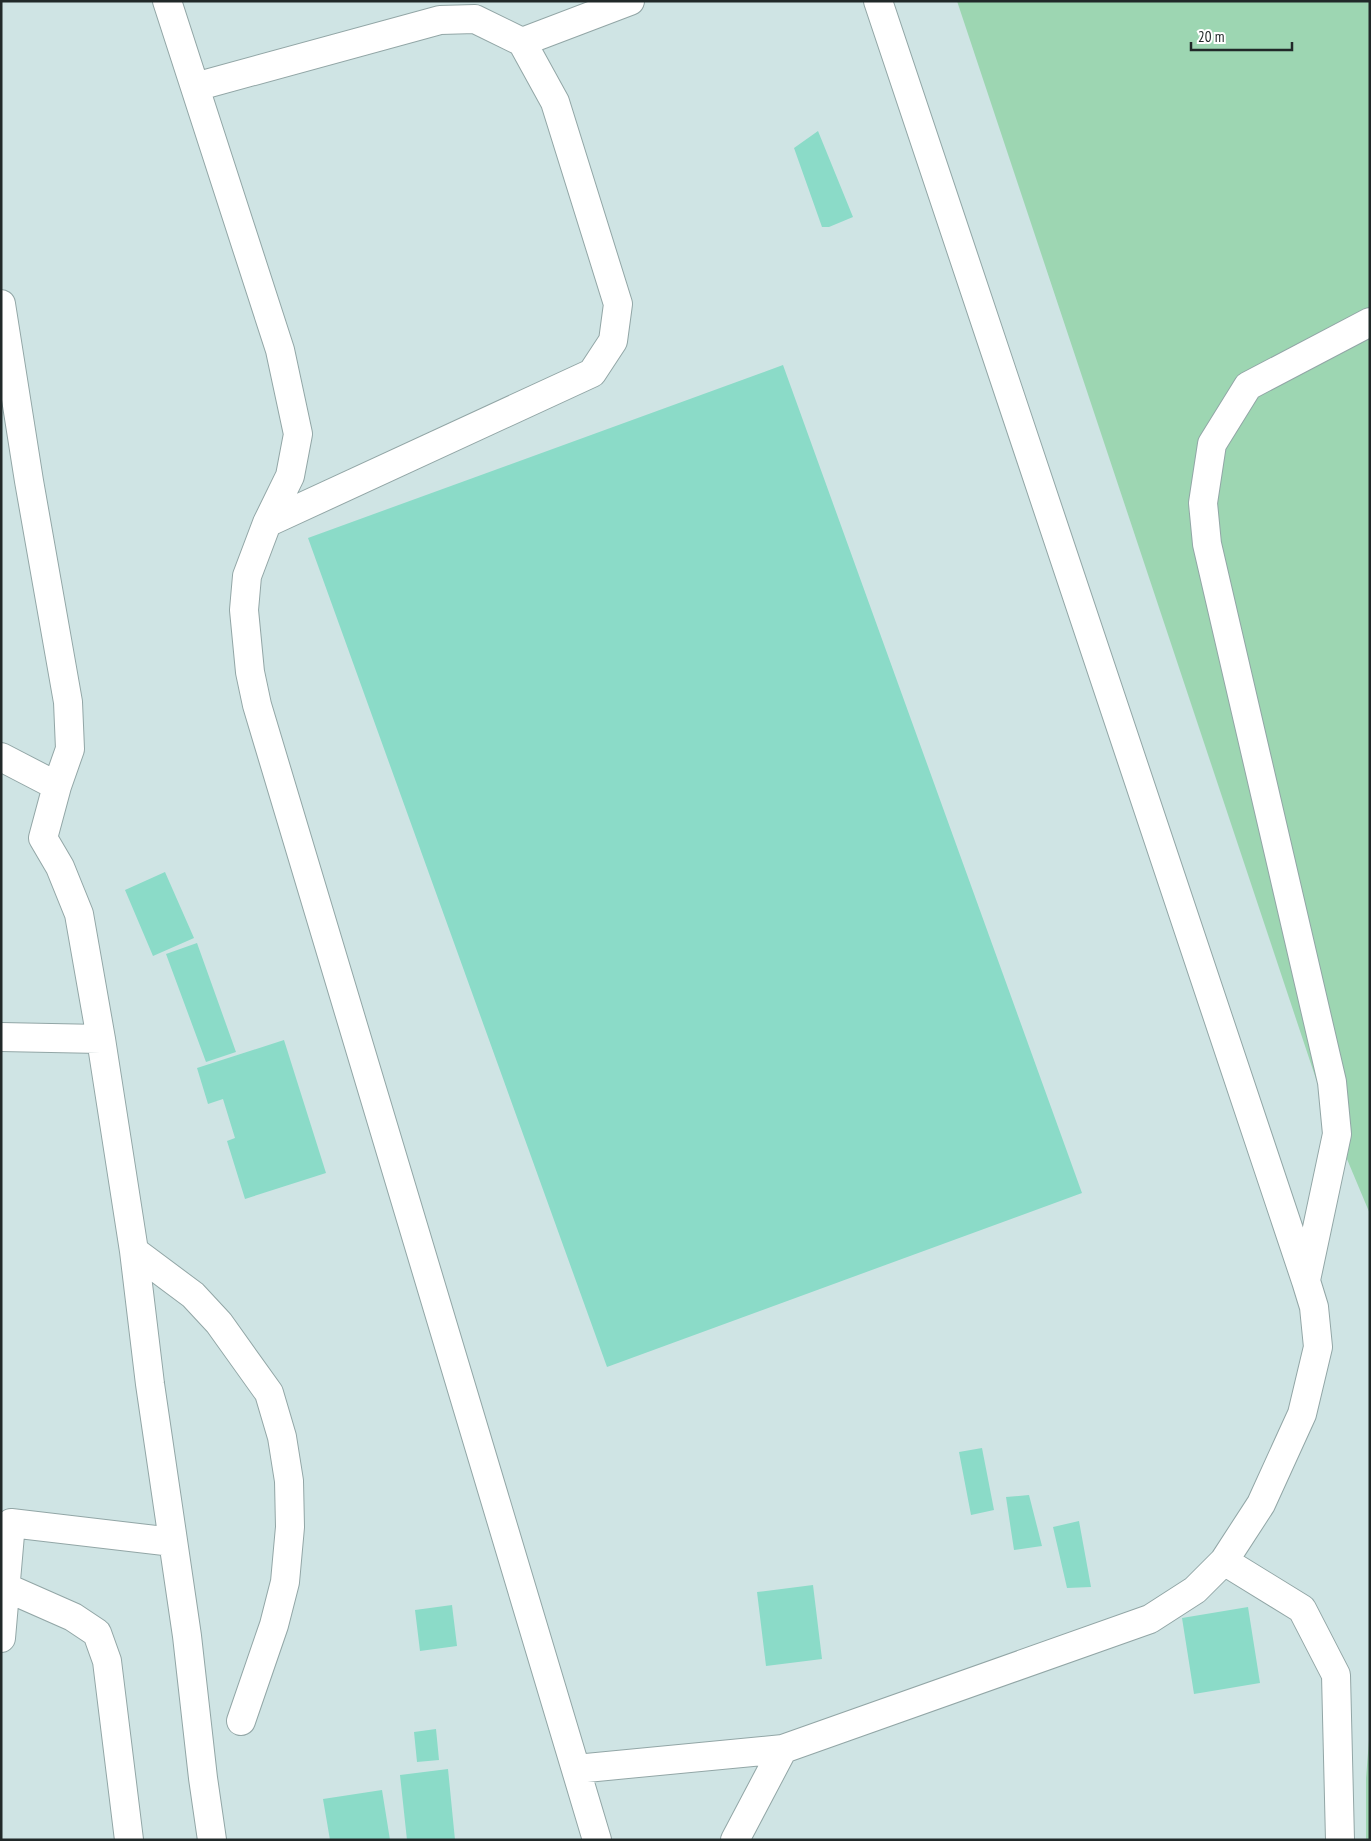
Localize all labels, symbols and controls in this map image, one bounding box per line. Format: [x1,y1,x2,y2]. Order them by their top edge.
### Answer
scale bar [1191,20,1292,52]
text: 20 m [1198,27,1224,46]

